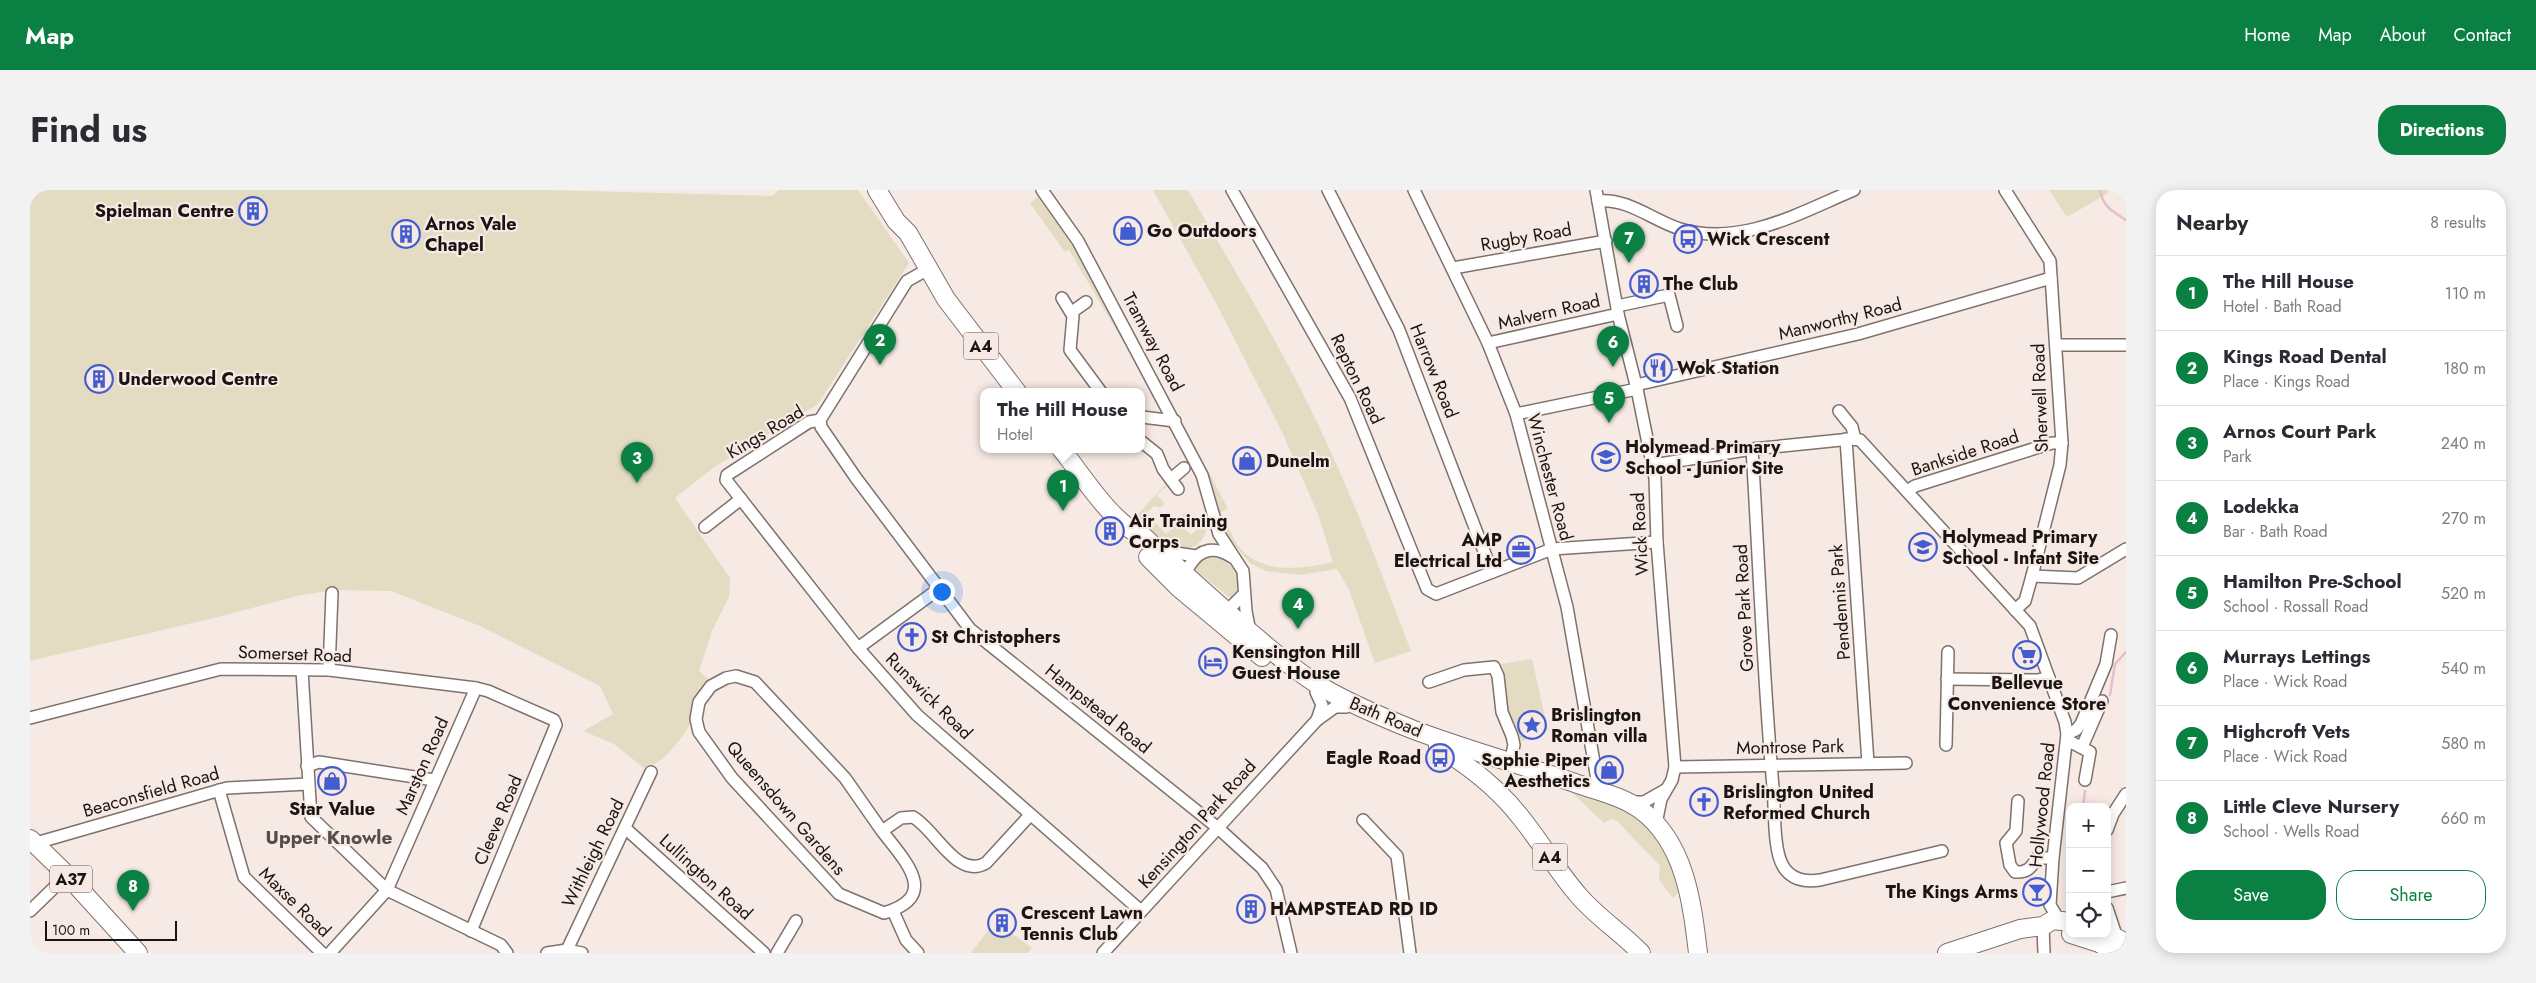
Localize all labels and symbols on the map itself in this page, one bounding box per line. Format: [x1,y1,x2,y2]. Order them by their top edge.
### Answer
building icon: Spielman Centre [238,196,268,226]
place label: Spielman Centre [95,198,234,224]
place label: Arnos Vale Chapel [424,211,517,258]
shop icon: Go Outdoors [1113,216,1143,246]
street label: Rugby Road [1478,216,1574,258]
place label: Go Outdoors [1147,218,1256,244]
building icon: Arnos Vale Chapel [391,219,421,249]
pin: 7 [1613,222,1645,263]
bus stop icon: Wick Crescent [1673,224,1703,254]
place label: Wick Crescent [1707,226,1830,252]
building icon: The Club [1629,269,1659,299]
place label: The Club [1663,271,1738,297]
street label: Tramway Road [1116,288,1190,396]
street label: Malvern Road [1495,288,1603,336]
street label: Manworthy Road [1776,291,1904,347]
street label: Harrow Road [1403,320,1465,422]
pin: 2 [864,324,896,365]
pin: 6 [1597,326,1629,367]
street label: Repton Road [1324,330,1390,428]
road number: A4 [964,332,998,360]
street label: Sherwell Road [2025,343,2055,453]
restaurant icon: Wok Station [1643,353,1673,383]
place label: Wok Station [1677,355,1779,381]
building icon: Underwood Centre [84,364,114,394]
place label: Underwood Centre [118,366,278,392]
pin: 5 [1593,382,1625,423]
street label: Kings Road [721,399,809,465]
street label: Winchester Road [1521,411,1579,543]
street label: Bankside Road [1908,423,2022,483]
place label: Holymead Primary School - Junior Site [1625,434,1784,481]
pin: 3 [621,442,653,483]
school or university icon: Holymead Primary School - Junior Site [1591,442,1621,472]
shop icon: Dunelm [1232,446,1262,476]
place label: Dunelm [1266,448,1330,474]
pin: 1 [1047,470,1079,511]
street label: Wick Road [1625,492,1655,576]
place label: Air Training Corps [1128,508,1227,555]
building icon: Air Training Corps [1095,516,1125,546]
place label: Holymead Primary School - Infant Site [1942,524,2099,571]
place label: AMP Electrical Ltd [1394,527,1502,574]
school or university icon: Holymead Primary School - Infant Site [1908,532,1938,562]
office icon: AMP Electrical Ltd [1506,535,1536,565]
street label: Grove Park Road [1728,543,1760,673]
street label: Pendennis Park [1823,543,1857,661]
your location [929,579,955,605]
pin: 4 [1282,588,1314,629]
church icon: St Christophers [897,622,927,652]
place label: St Christophers [931,624,1060,650]
street label: Somerset Road [237,639,353,669]
place label: Kensington Hill Guest House [1232,639,1360,686]
supermarket icon: Bellevue Convenience Store [2012,640,2042,670]
street label: Runswick Road [880,647,978,745]
hotel icon: Kensington Hill Guest House [1198,647,1228,677]
street label: Hampstead Road [1039,658,1157,760]
place label: Bellevue Convenience Store [1948,670,2106,717]
street label: Bath Road [1346,690,1426,744]
place label: Brislington Roman villa [1551,702,1647,749]
place icon: Brislington Roman villa [1517,710,1547,740]
street label: Marston Road [389,713,455,819]
street label: Montrose Park [1736,733,1844,761]
street label: Queensdown Gardens [720,735,852,881]
street label: Hollywood Road [2023,741,2061,869]
bus stop icon: Eagle Road [1425,743,1455,773]
place label: Eagle Road [1326,745,1421,771]
place label: Sophie Piper Aesthetics [1481,747,1591,794]
street label: Kensington Park Road [1132,754,1262,894]
shop icon: Sophie Piper Aesthetics [1594,755,1624,785]
street label: Beaconsfield Road [80,760,222,824]
shop icon: Star Value [317,766,347,796]
street label: Cleeve Road [467,771,529,869]
place label: Brislington United Reformed Church [1723,779,1874,826]
church icon: Brislington United Reformed Church [1689,787,1719,817]
street label: Withleigh Road [555,794,631,912]
place label: Star Value [289,796,375,822]
district label: Upper Knowle [266,824,392,851]
street label: Lullington Road [654,828,758,926]
road number: A4 [1532,844,1568,870]
street label: Maxse Road [253,861,337,943]
road number: A37 [50,866,92,892]
pin: 8 [117,870,149,911]
bar icon: The Kings Arms [2022,877,2052,907]
place label: The Kings Arms [1886,879,2018,905]
building icon: HAMPSTEAD RD ID [1236,894,1266,924]
place label: HAMPSTEAD RD ID [1270,896,1438,922]
place label: Crescent Lawn Tennis Club [1021,900,1143,947]
building icon: Crescent Lawn Tennis Club [987,908,1017,938]
scale bar [45,918,178,941]

